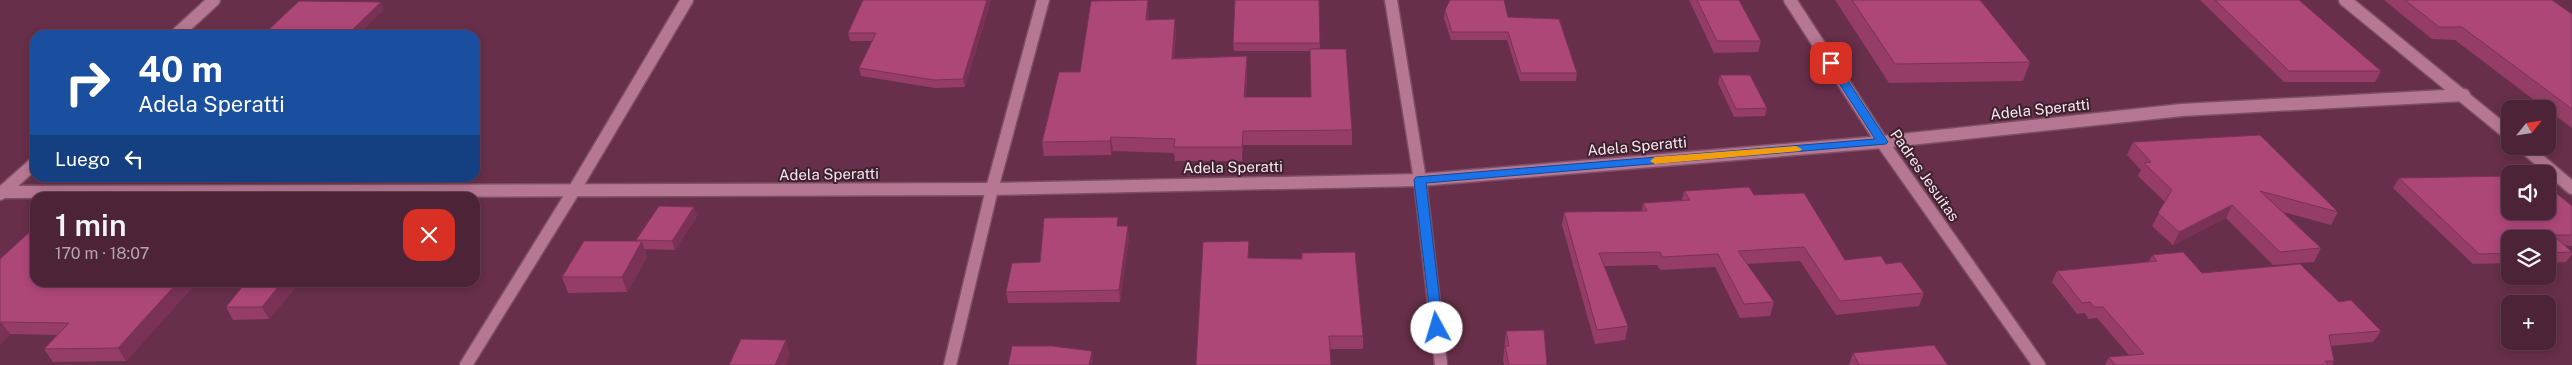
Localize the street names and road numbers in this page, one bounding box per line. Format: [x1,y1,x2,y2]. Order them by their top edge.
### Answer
street label: Adela Speratti [1989,95,2091,123]
street label: Padres Jesuitas [1887,126,1963,224]
street label: Adela Speratti [1586,133,1688,159]
street label: Adela Speratti [1183,158,1283,176]
street label: Adela Speratti [779,165,879,183]

